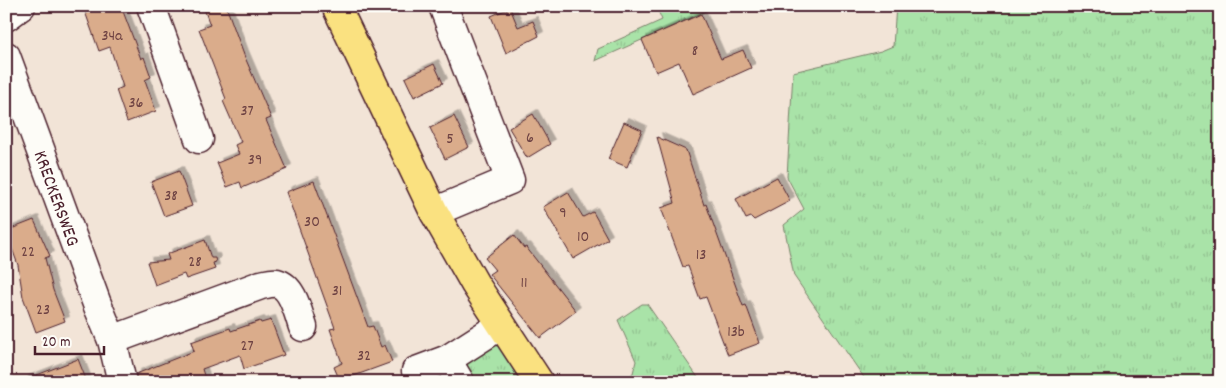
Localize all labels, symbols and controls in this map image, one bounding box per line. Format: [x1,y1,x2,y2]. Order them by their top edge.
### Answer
house number: 34a [101,25,123,48]
house number: 8 [692,40,698,63]
house number: 36 [129,92,144,115]
house number: 37 [240,100,254,123]
house number: 6 [526,127,534,150]
house number: 5 [446,128,454,151]
street label: KRECKERSWEG [25,147,85,251]
house number: 39 [248,149,262,172]
house number: 38 [164,185,178,208]
house number: 9 [559,202,567,225]
house number: 30 [304,211,320,234]
house number: 10 [577,226,589,249]
house number: 22 [21,241,35,264]
house number: 13 [696,244,706,267]
house number: 28 [188,251,202,274]
house number: 11 [520,272,528,295]
house number: 31 [332,280,342,303]
house number: 23 [36,299,50,322]
house number: 13b [727,321,745,344]
scale bar [35,323,104,355]
text: 20 m [42,332,70,354]
house number: 27 [240,335,254,358]
house number: 32 [357,345,371,368]

